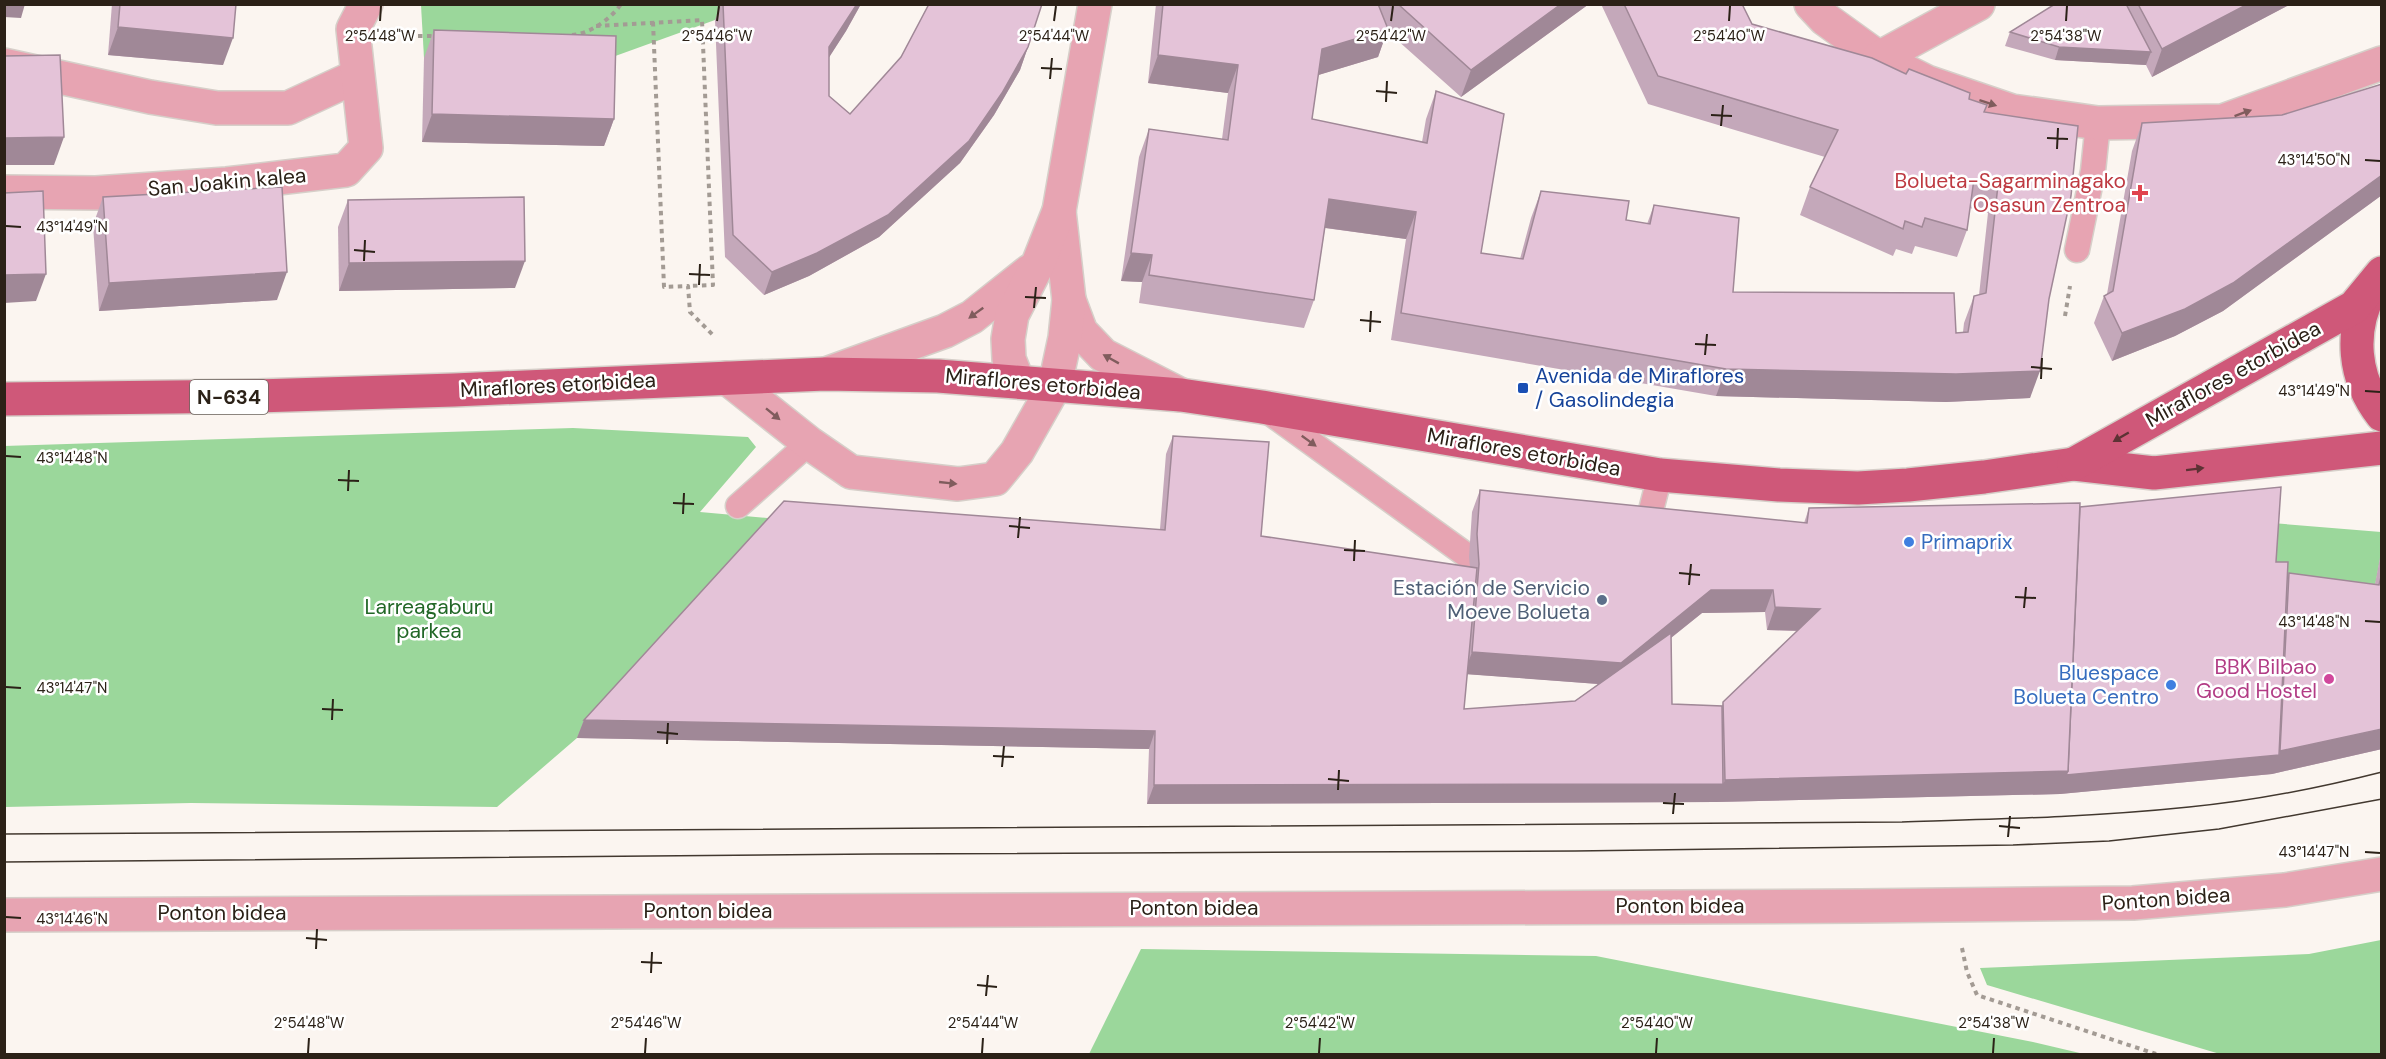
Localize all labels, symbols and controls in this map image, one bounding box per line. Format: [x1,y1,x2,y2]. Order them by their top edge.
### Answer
text: 2°54'48"W [345,26,416,46]
text: 2°54'46"W [681,26,753,46]
text: 2°54'44"W [1019,26,1090,46]
text: 2°54'42"W [1356,26,1427,46]
text: 2°54'40"W [1693,26,1765,46]
text: 2°54'38"W [2030,26,2102,46]
one-way arrow [1979,99,1997,109]
one-way arrow [2234,108,2252,118]
text: 43°14'50"N [2278,150,2350,170]
street label: San Joakin kalea [147,161,307,203]
place label: Bolueta-Sagarminagako Osasun Zentroa [1894,167,2126,219]
marker: Bolueta-Sagarminagako Osasun Zentroa [2131,184,2149,202]
text: 43°14'49"N [36,217,108,237]
one-way arrow [968,307,984,319]
street label: Miraflores etorbidea [2140,314,2326,434]
one-way arrow [1102,354,1119,364]
street label: Miraflores etorbidea [944,362,1142,406]
place label: Avenida de Miraflores / Gasolindegia [1535,362,1744,414]
street label: Miraflores etorbidea [459,366,657,404]
road number: N-634 [190,380,268,414]
marker: Avenida de Miraflores / Gasolindegia [1516,381,1530,395]
text: 43°14'49"N [2278,381,2350,401]
one-way arrow [765,408,780,420]
street label: Miraflores etorbidea [1425,421,1623,483]
one-way arrow [2112,432,2129,442]
one-way arrow [1301,435,1317,447]
text: 43°14'48"N [36,448,108,468]
one-way arrow [2186,464,2205,473]
one-way arrow [938,478,957,488]
place label: Primaprix [1921,528,2013,556]
marker: Primaprix [1902,535,1916,549]
place label: Estación de Servicio Moeve Bolueta [1393,574,1590,626]
park label: Larreagaburu parkea [364,593,494,645]
marker: Estación de Servicio Moeve Bolueta [1595,593,1609,607]
text: 43°14'48"N [2278,612,2350,632]
place label: BBK Bilbao Good Hostel [2196,653,2317,705]
place label: Bluespace Bolueta Centro [2013,659,2159,711]
marker: BBK Bilbao Good Hostel [2322,672,2336,686]
text: 43°14'47"N [37,678,107,698]
marker: Bluespace Bolueta Centro [2164,678,2178,692]
text: 43°14'47"N [2279,842,2349,862]
street label: Ponton bidea [2101,881,2231,917]
street label: Ponton bidea [1616,892,1744,920]
street label: Ponton bidea [1130,894,1258,922]
street label: Ponton bidea [644,897,772,925]
street label: Ponton bidea [158,899,286,927]
text: 43°14'46"N [36,909,108,929]
text: 2°54'48"W [274,1013,345,1033]
text: 2°54'46"W [610,1013,682,1033]
text: 2°54'44"W [948,1013,1019,1033]
text: 2°54'42"W [1285,1013,1356,1033]
text: 2°54'40"W [1621,1013,1693,1033]
text: 2°54'38"W [1958,1013,2030,1033]

